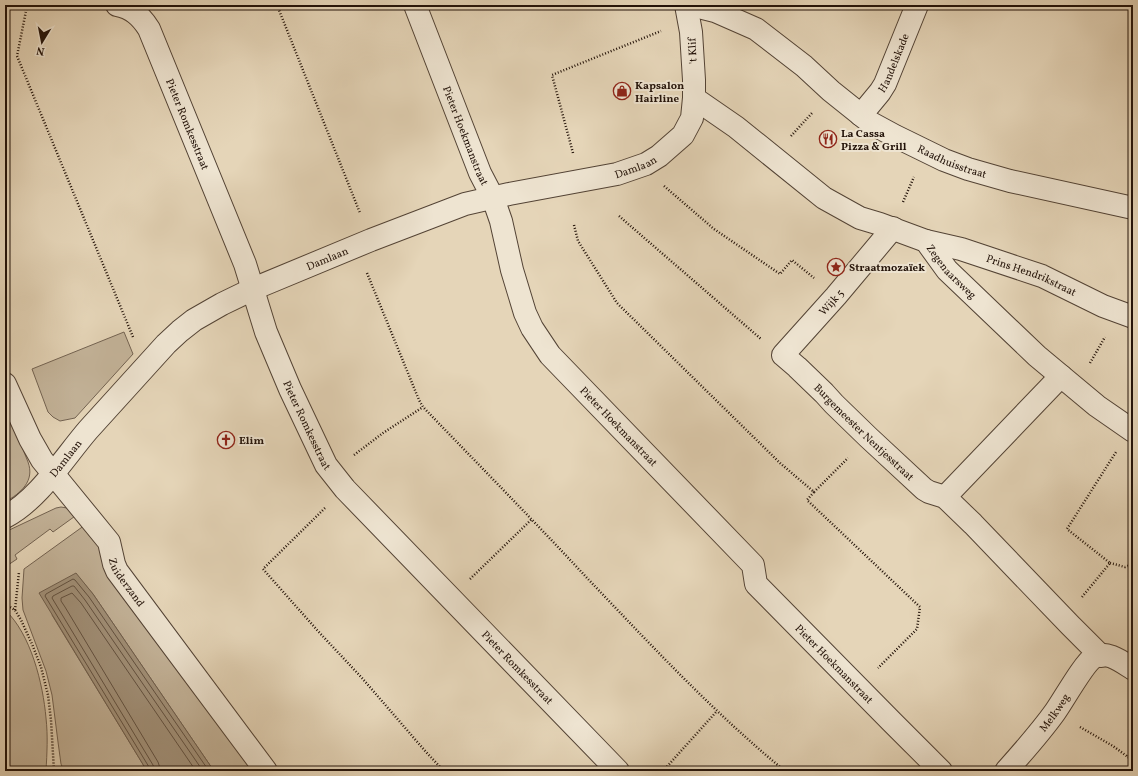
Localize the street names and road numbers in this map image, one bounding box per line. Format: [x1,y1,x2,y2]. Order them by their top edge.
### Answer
street label: Handelskade [875,32,914,96]
street label: 't Klif [685,36,702,64]
street label: Pieter Romkesstraat [161,77,212,173]
street label: Pieter Hoekmanstraat [438,84,491,189]
street label: Raadhuisstraat [914,142,988,183]
street label: Damlaan [613,153,661,183]
street label: Zegenaarsweg [922,242,979,303]
street label: Damlaan [304,244,351,275]
street label: Prins Hendrikstraat [984,252,1079,301]
street label: Wijk 5 [816,287,848,319]
street label: Pieter Romkesstraat [278,379,334,474]
street label: Burgemeester Nentjesstraat [810,381,917,485]
street label: Pieter Hoekmanstraat [576,384,660,471]
street label: Damlaan [47,437,86,481]
street label: Zuiderzand [104,557,147,610]
street label: Pieter Hoekmanstraat [791,622,876,708]
street label: Pieter Romkesstraat [477,628,556,709]
street label: Melkweg [1037,691,1074,736]

